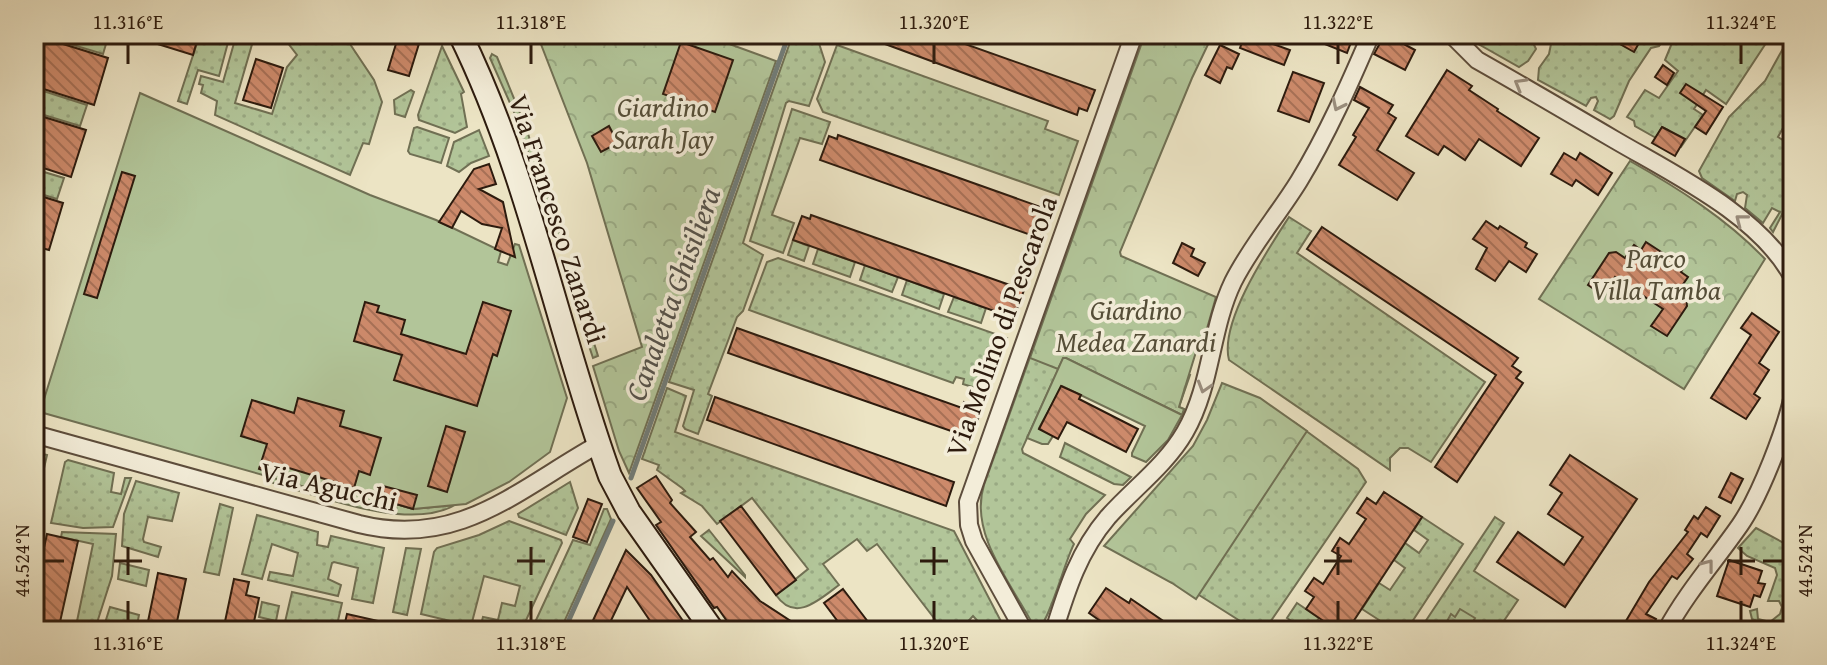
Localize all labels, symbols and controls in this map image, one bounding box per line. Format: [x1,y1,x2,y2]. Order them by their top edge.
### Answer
text: 11.316°E [93,7,163,36]
text: 11.318°E [496,7,566,36]
text: 11.320°E [899,7,969,36]
text: 11.322°E [1303,7,1373,36]
text: 11.324°E [1706,7,1776,36]
one-way arrow [1514,78,1529,94]
park label: Giardino Sarah Jay [612,86,714,159]
street label: Via Francesco Zanardi [499,89,618,349]
one-way arrow [1332,96,1348,111]
water label: Canaletta Ghisiliera [613,181,731,407]
street label: Via Molino di Pescarola [934,189,1067,462]
one-way arrow [1735,216,1750,230]
park label: Parco Villa Tamba [1591,237,1721,310]
park label: Giardino Medea Zanardi [1056,289,1216,362]
one-way arrow [1197,380,1213,394]
street label: Via Agucchi [256,450,402,521]
text: 44.524°N [7,524,36,598]
text: 44.524°N [1790,524,1819,598]
one-way arrow [1699,559,1713,574]
text: 11.316°E [93,628,163,657]
text: 11.318°E [496,628,566,657]
text: 11.320°E [899,628,969,657]
text: 11.322°E [1303,628,1373,657]
text: 11.324°E [1706,628,1776,657]

